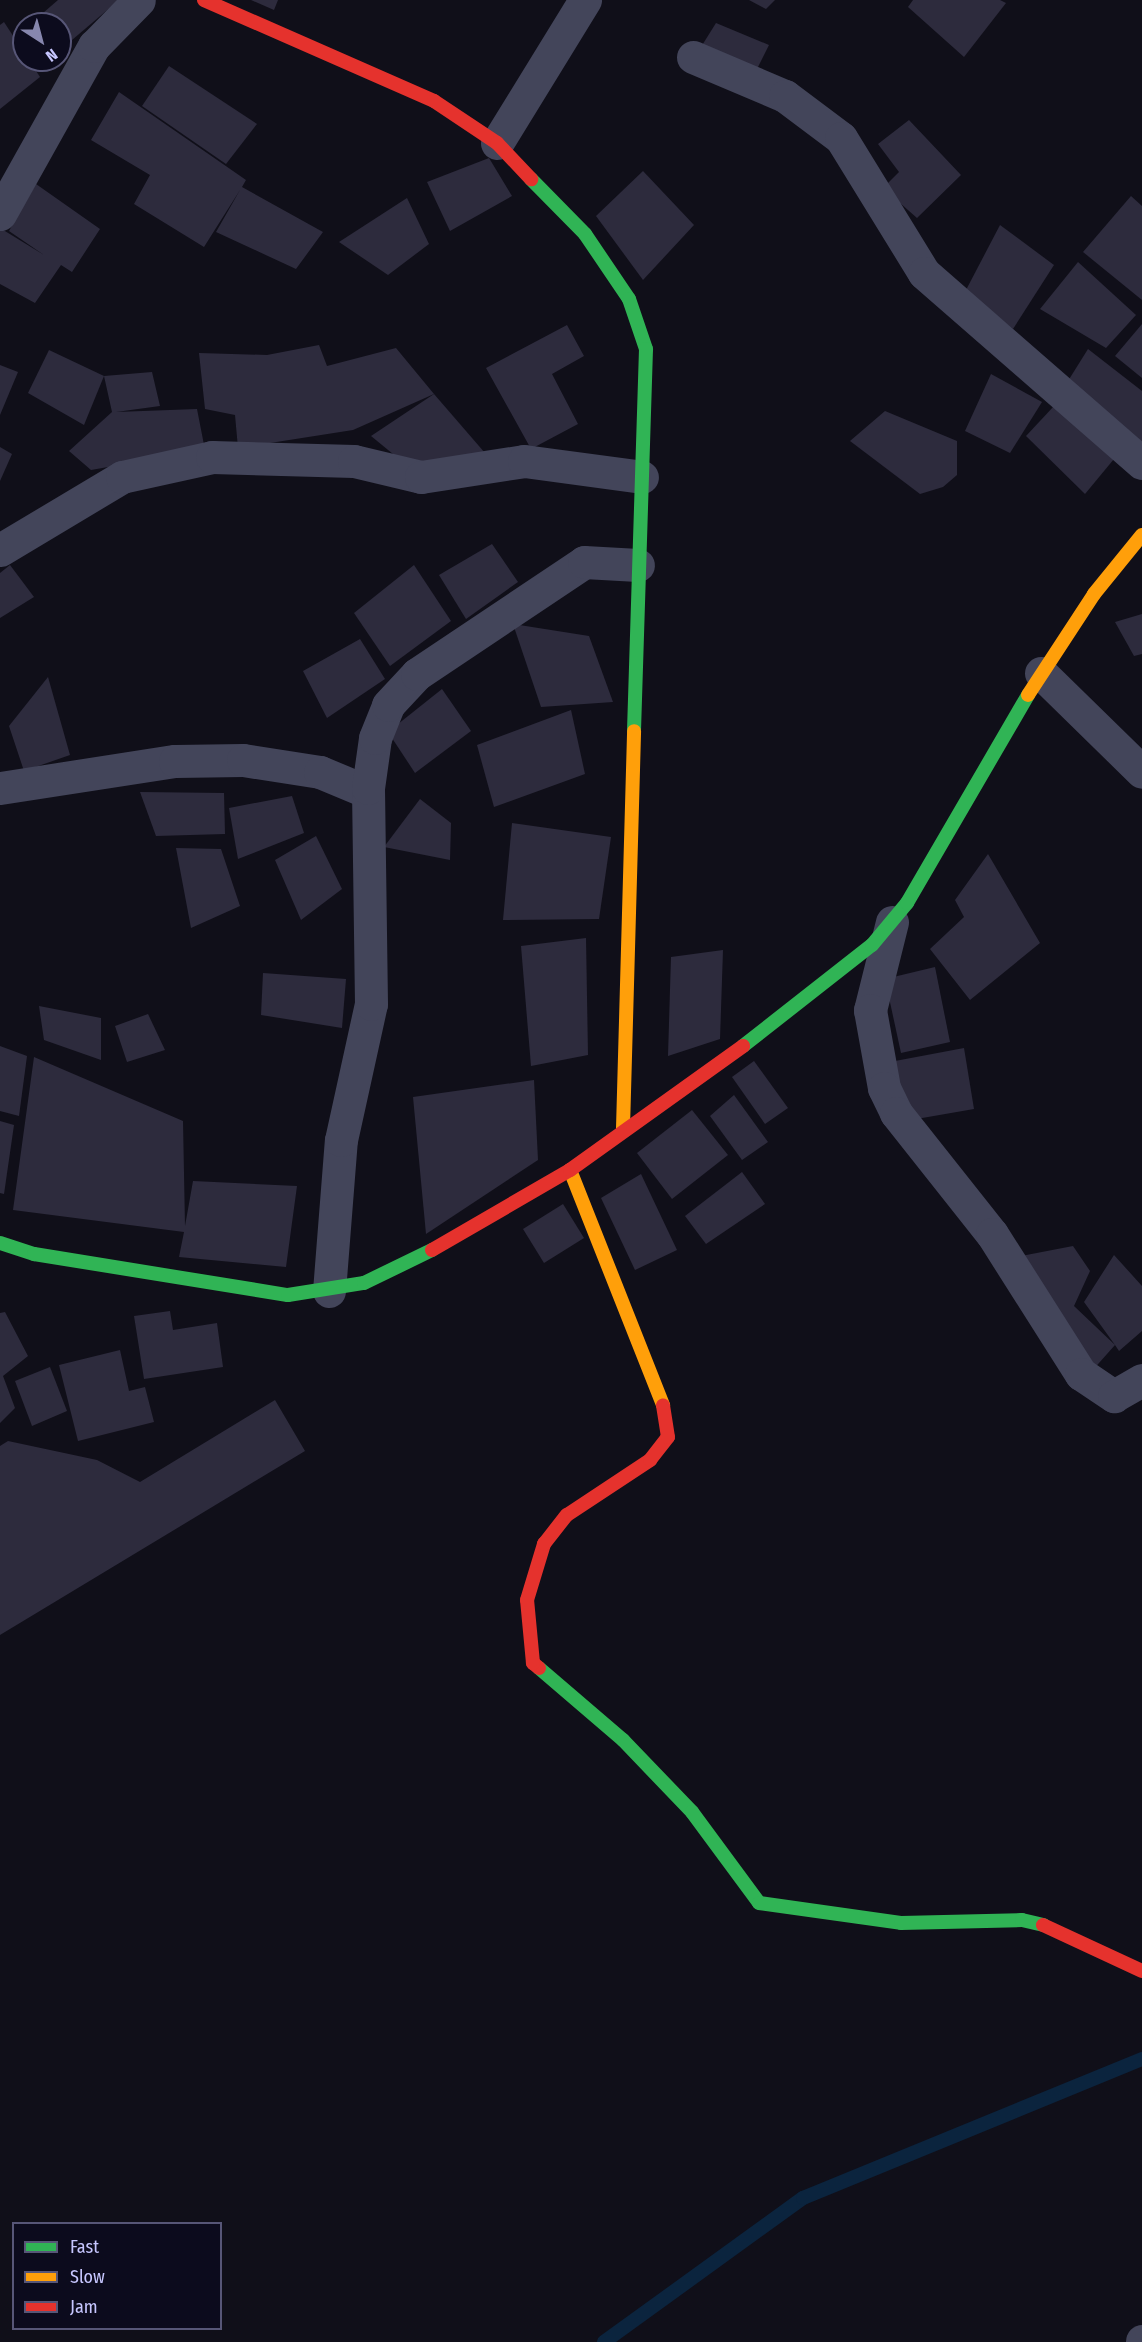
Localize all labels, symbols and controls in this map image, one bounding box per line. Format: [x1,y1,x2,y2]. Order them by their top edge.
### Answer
north arrow [12,12,72,72]
text: N [42,45,61,66]
legend [12,2222,222,2330]
text: Fast [70,2236,99,2258]
text: Slow [70,2266,105,2288]
text: Jam [70,2296,98,2318]

